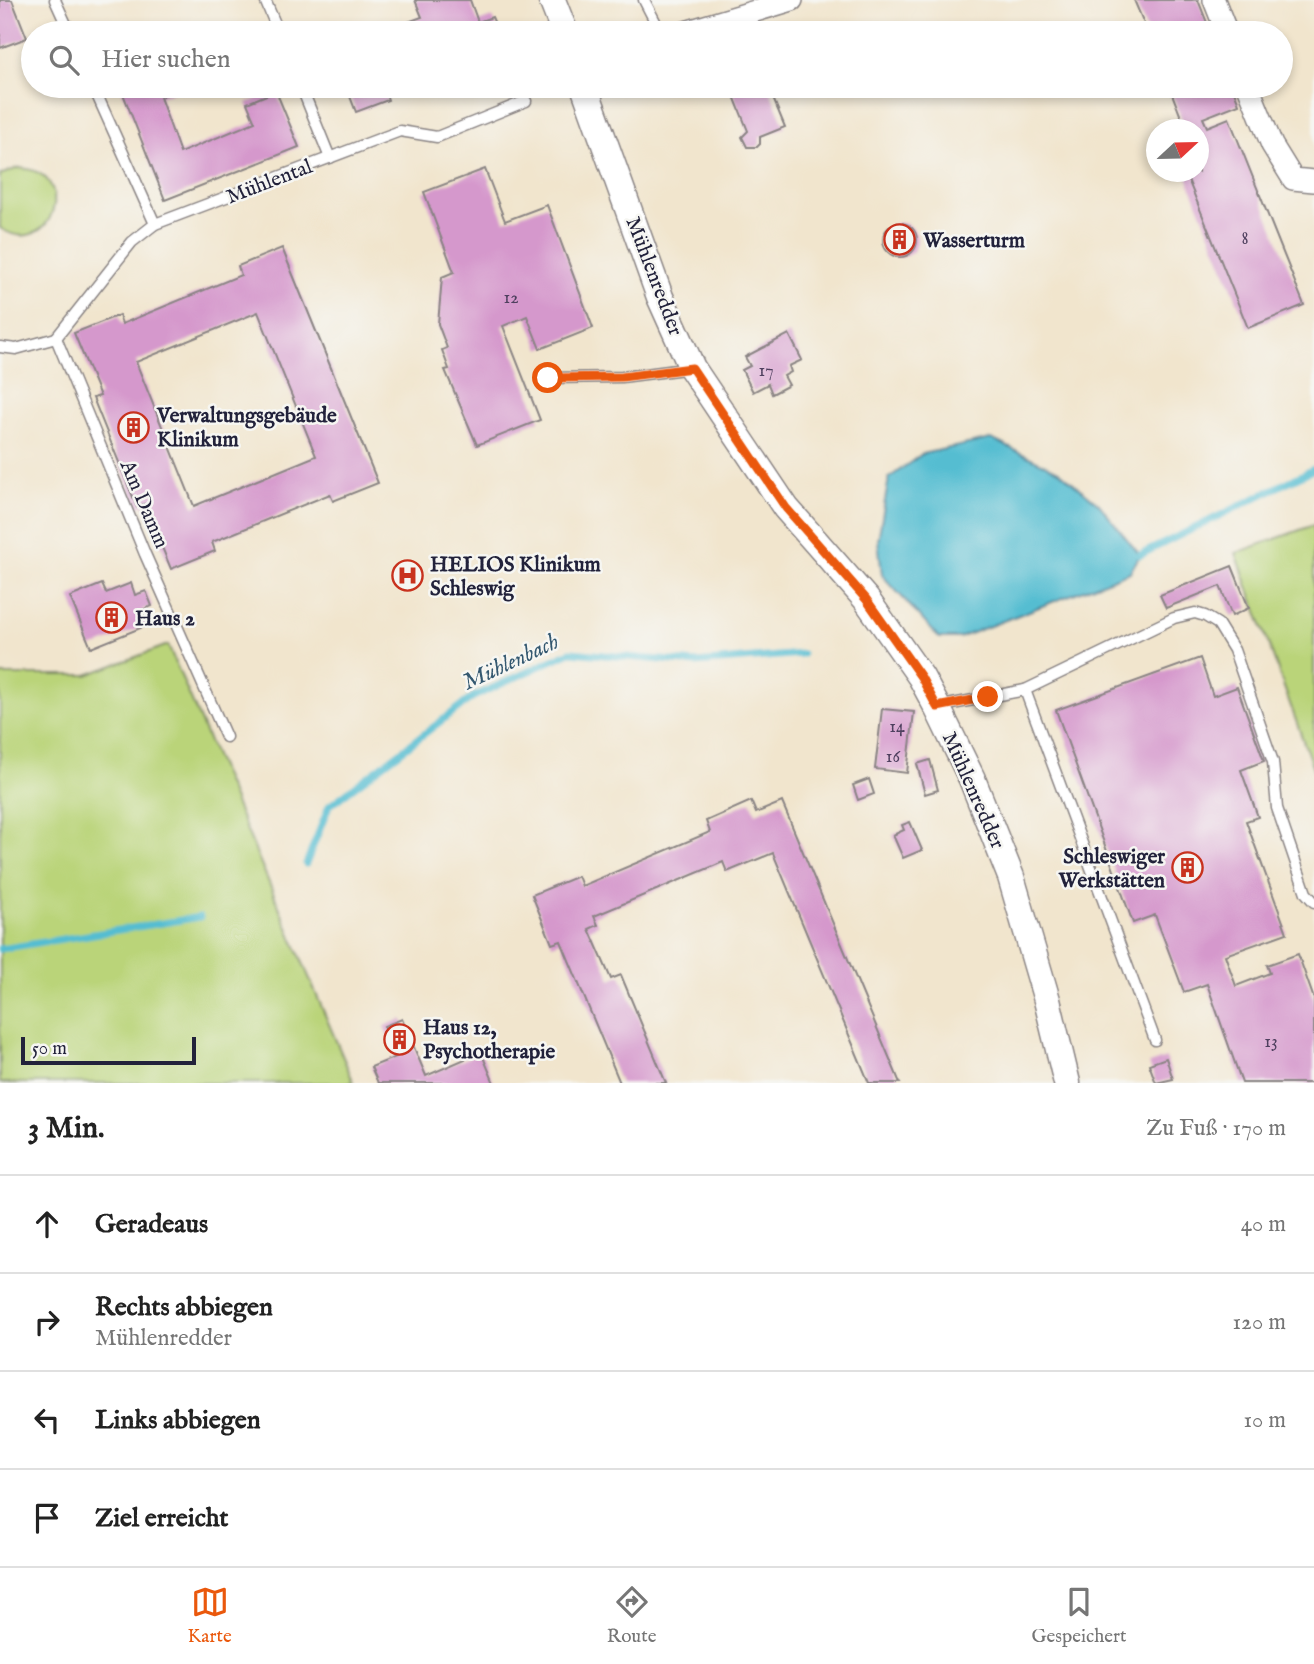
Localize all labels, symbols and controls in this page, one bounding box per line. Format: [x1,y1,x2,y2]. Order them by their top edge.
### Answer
search box [21,21,1293,98]
icon: search [45,41,83,79]
text: Hier suchen [101,43,231,76]
north arrow [1146,119,1209,182]
street label: Mühlental [223,154,317,211]
street label: Mühlenredder [619,213,689,340]
building icon: Wasserturm [883,223,917,257]
place label: Wasserturm [922,228,1026,255]
house number: 8 [1241,228,1249,251]
house number: 12 [503,287,519,310]
house number: 17 [758,360,774,383]
route start [532,362,563,393]
place label: Verwaltungsgebäude Klinikum [156,403,337,454]
building icon: Verwaltungsgebäude Klinikum [117,410,151,444]
street label: Am Damm [113,455,174,553]
place label: HELIOS Klinikum Schleswig [430,552,602,603]
hospital icon: HELIOS Klinikum Schleswig [390,559,424,593]
building icon: Haus 2 [95,601,129,635]
place label: Haus 2 [135,606,195,633]
water label: Mühlenbach [458,627,564,697]
route end [972,681,1003,712]
house number: 14 [889,716,905,739]
street label: Mühlenredder [935,728,1011,854]
house number: 16 [886,746,901,769]
place label: Schleswiger Werkstätten [1058,844,1165,895]
building icon: Schleswiger Werkstätten [1171,851,1205,885]
place label: Haus 12, Psychotherapie [423,1015,556,1066]
building icon: Haus 12, Psychotherapie [383,1022,417,1056]
house number: 13 [1264,1031,1278,1054]
scale bar [21,1034,196,1066]
text: 50 m [32,1037,67,1061]
text: 3 Min. [28,1110,104,1148]
text: Zu Fuß · 170 m [1146,1114,1286,1143]
icon: ahead [28,1205,66,1243]
text: Geradeaus [95,1208,208,1241]
text: 40 m [1241,1210,1286,1239]
text: Rechts abbiegen [95,1291,273,1324]
icon: right [28,1303,66,1341]
text: 120 m [1233,1308,1286,1337]
text: Mühlenredder [95,1324,232,1353]
icon: left [28,1401,66,1439]
text: Links abbiegen [95,1404,261,1437]
text: 10 m [1243,1406,1286,1435]
icon: arrive [28,1499,66,1537]
text: Ziel erreicht [95,1502,228,1535]
tab: Karte [188,1583,232,1649]
tab: Route [607,1583,656,1649]
tab: Gespeichert [1031,1583,1126,1649]

